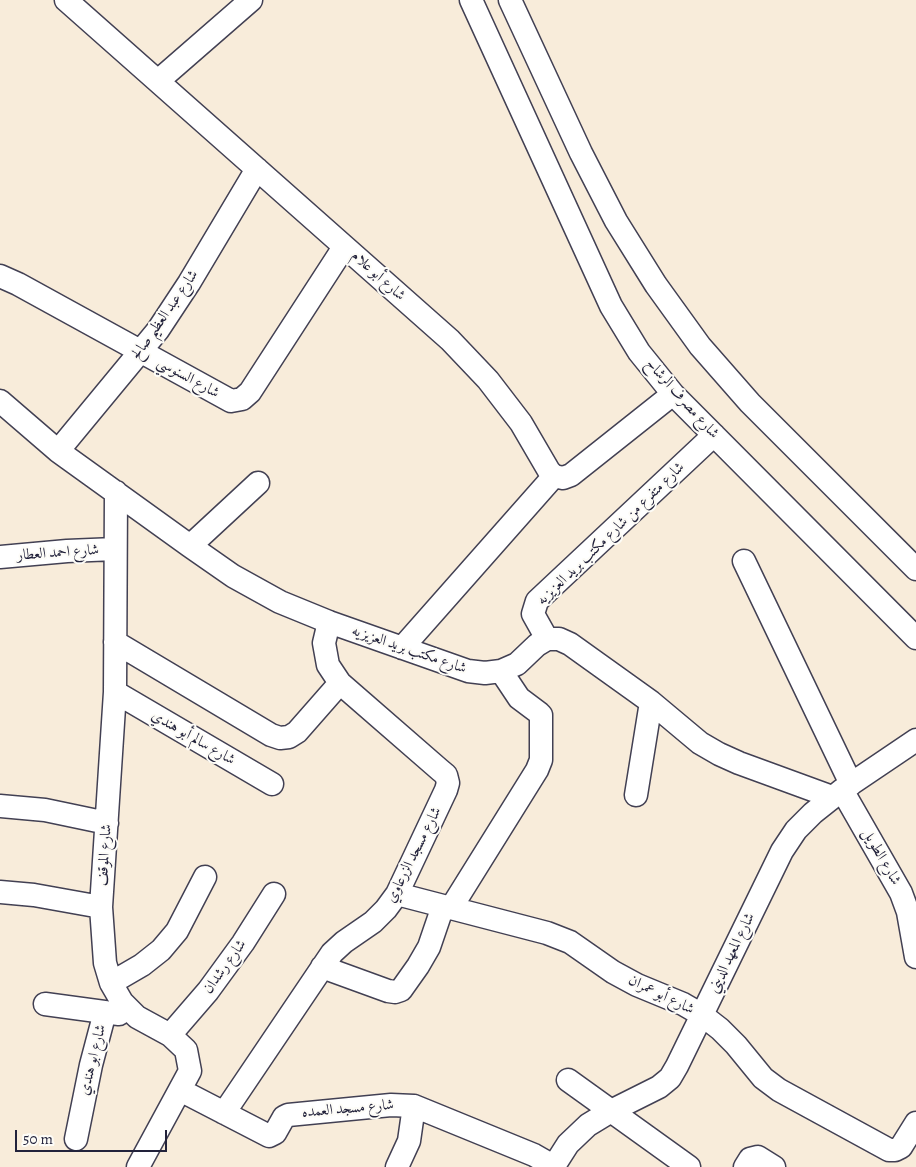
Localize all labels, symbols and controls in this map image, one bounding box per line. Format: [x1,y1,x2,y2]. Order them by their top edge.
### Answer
street label: شارع أبو علام [347,247,409,305]
street label: شارع عبد العظيم صالح [127,267,203,363]
street label: شارع السنوسي [154,354,222,402]
street label: شارع مصرف الرشاح [641,355,723,443]
street label: شارع متفرع من شارع مكتب بريد العزيزيه [533,459,689,609]
street label: شارع احمد العطار [16,541,100,565]
street label: شارع مكتب بريد العزيزيه [349,622,469,678]
street label: شارع سالم أبو هندي [148,707,238,769]
street label: شارع مسجد الزرعاوي [382,804,446,906]
street label: شارع الموقف [94,823,116,887]
street label: شارع الطويل [858,825,904,889]
street label: شارع المعهد الديني [705,910,759,996]
street label: شارع رشدان [199,936,251,998]
street label: شارع أبو عمران [625,971,697,1019]
street label: شارع ابو هندي [76,1023,110,1097]
street label: شارع مسجد العمده [301,1096,395,1122]
scale bar [18,1120,170,1152]
text: 50 m [23,1129,53,1149]

